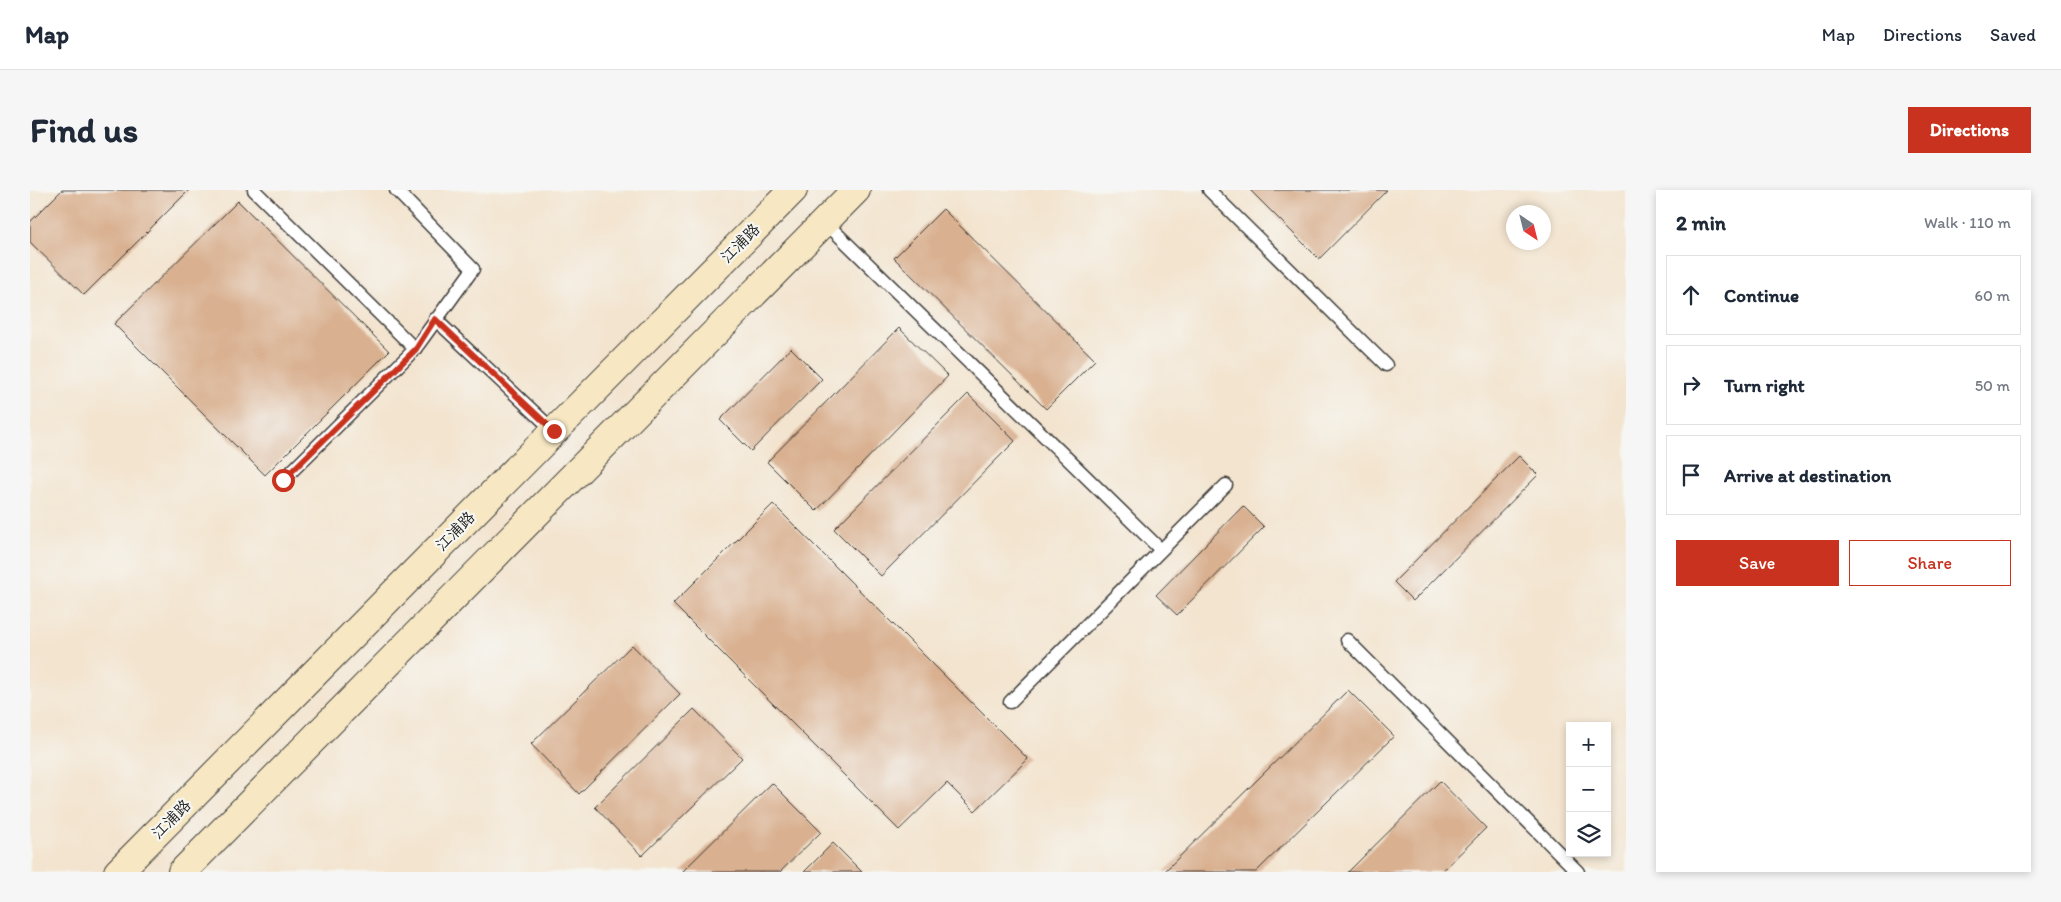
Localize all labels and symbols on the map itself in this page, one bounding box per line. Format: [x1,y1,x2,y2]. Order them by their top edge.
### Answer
north arrow [1506,205,1551,250]
street label: 江浦路 [716,219,764,267]
route end [543,420,566,443]
route start [272,469,295,492]
street label: 江浦路 [431,507,479,555]
street label: 江浦路 [147,795,195,843]

